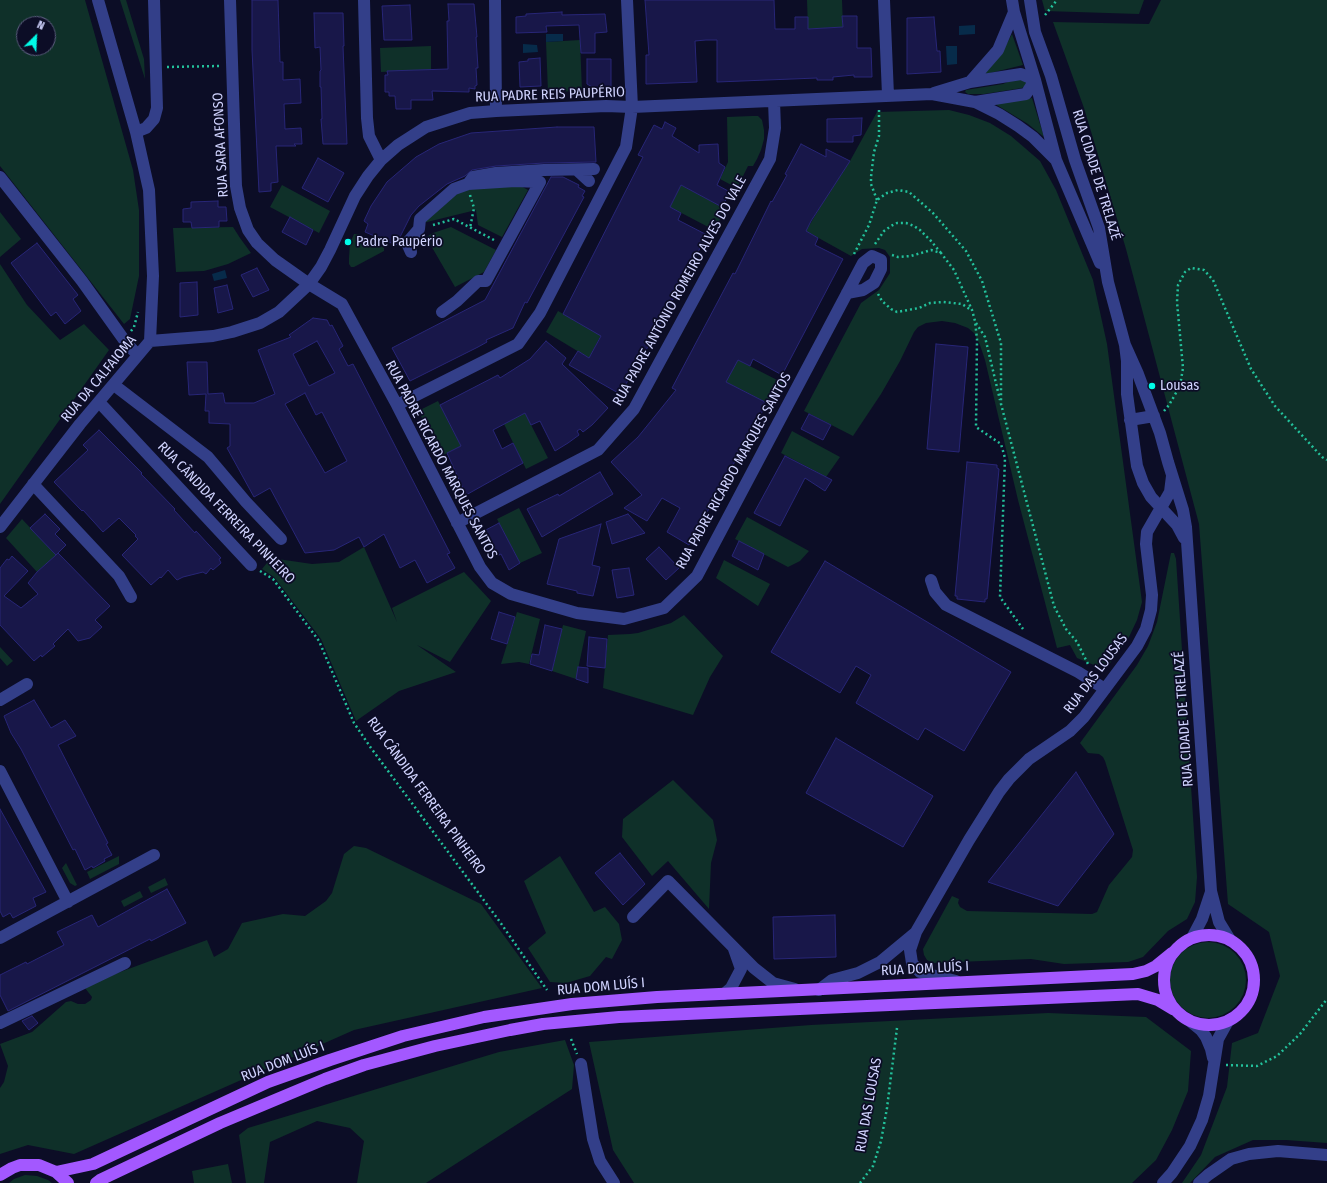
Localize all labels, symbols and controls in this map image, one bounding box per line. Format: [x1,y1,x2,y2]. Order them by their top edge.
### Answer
north arrow [16,16,56,56]
text: N [35,18,46,33]
street label: RUA PADRE REIS PAUPÉRIO [475,84,625,106]
street label: RUA SARA AFONSO [210,92,232,198]
street label: RUA CIDADE DE TRELAZÉ [1068,108,1124,242]
street label: RUA PADRE ANTÓNIO ROMEIRO ALVES DO VALE [610,173,750,409]
place label: Padre Paupério [356,234,443,250]
marker: Padre Paupério [343,237,353,247]
street label: RUA DA CALFAIOMA [58,332,140,426]
street label: RUA PADRE RICARDO MARQUES SANTOS [381,358,501,562]
street label: RUA PADRE RICARDO MARQUES SANTOS [673,370,795,572]
place label: Lousas [1160,378,1199,394]
marker: Lousas [1147,381,1157,391]
street label: RUA CÂNDIDA FERREIRA PINHEIRO [154,439,298,587]
street label: RUA DAS LOUSAS [1061,631,1131,717]
street label: RUA CIDADE DE TRELAZÉ [1171,651,1197,787]
street label: RUA CÂNDIDA FERREIRA PINHEIRO [363,714,489,878]
street label: RUA DOM LUÍS I [881,958,969,980]
street label: RUA DOM LUÍS I [556,975,646,999]
street label: RUA DOM LUÍS I [239,1038,327,1086]
street label: RUA DAS LOUSAS [852,1056,886,1154]

